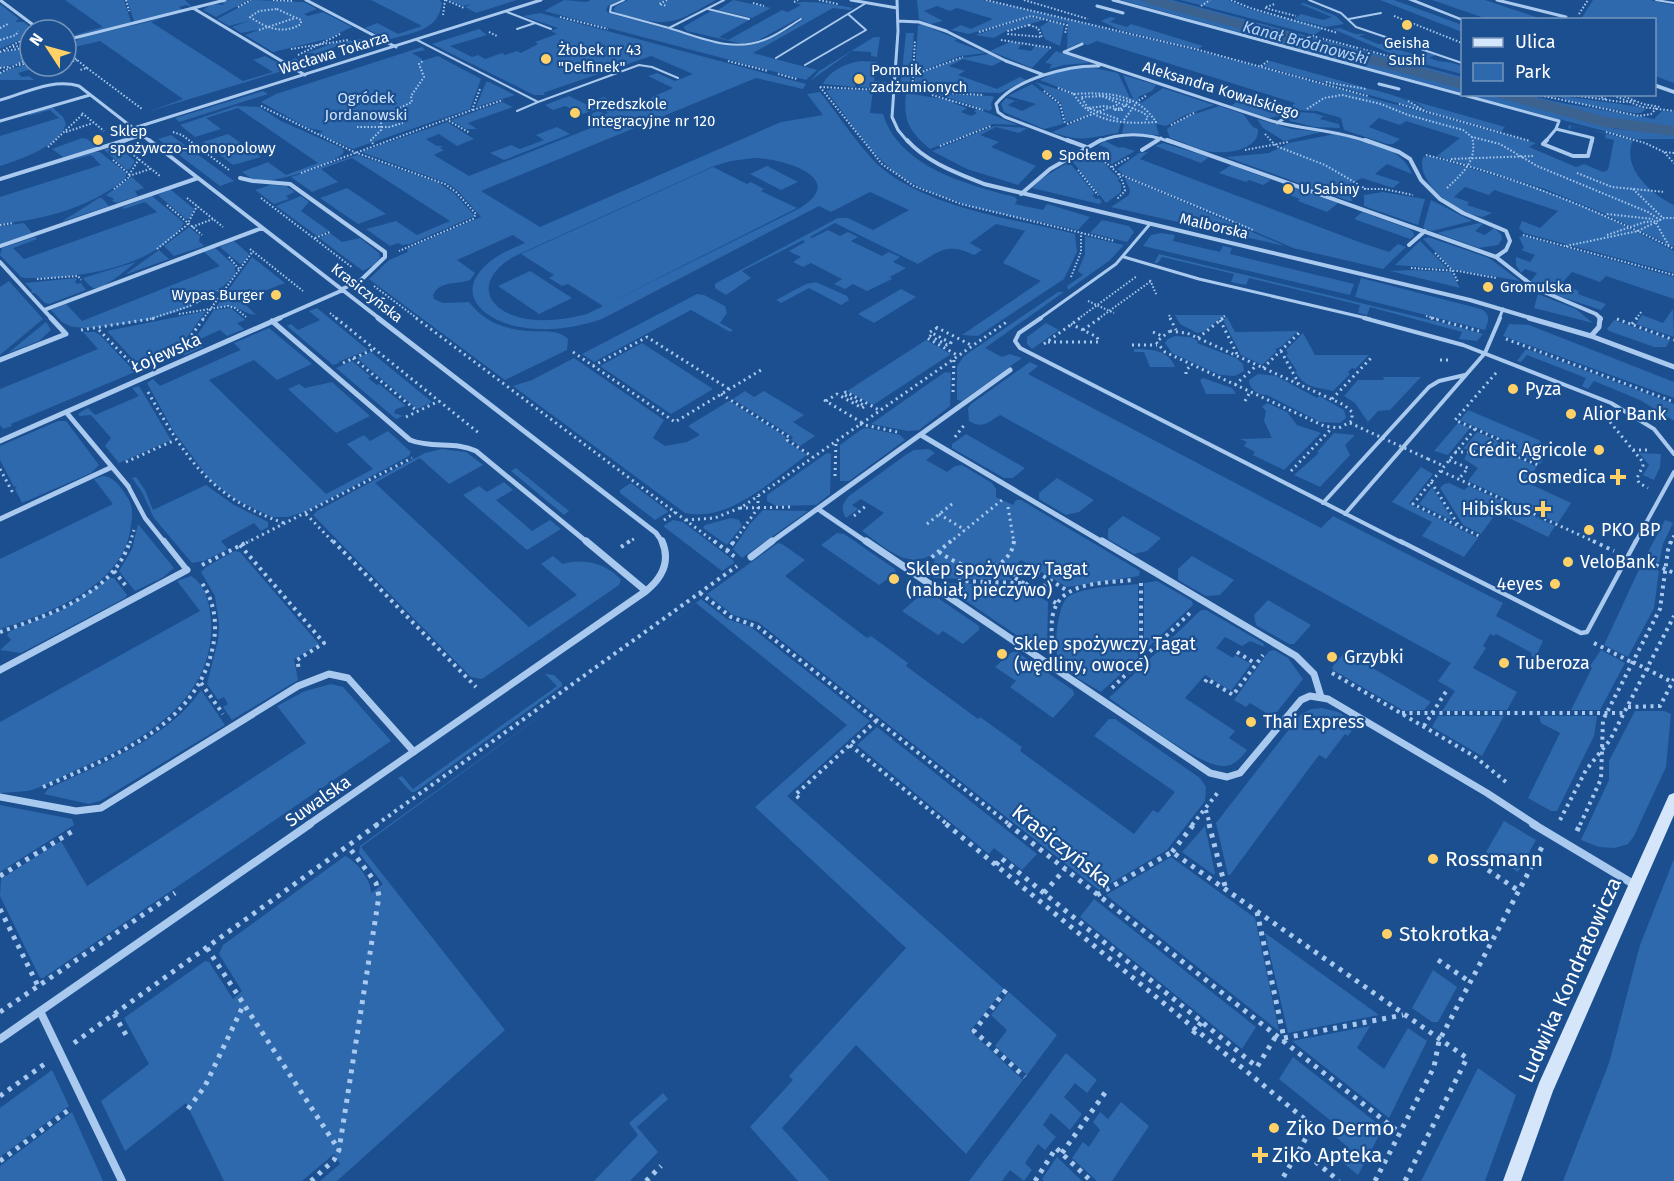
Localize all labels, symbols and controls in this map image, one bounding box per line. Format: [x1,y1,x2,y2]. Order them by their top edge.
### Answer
water label: Kanał Bródnowski [1241,17,1372,69]
north arrow [18,18,78,78]
marker: Geisha Sushi [1400,18,1414,32]
legend [1461,18,1656,96]
street label: Wacława Tokarza [277,28,391,78]
text: N [25,30,47,49]
text: Ulica [1515,31,1555,53]
place label: Geisha Sushi [1384,34,1430,69]
place label: Żłobek nr 43 "Delfinek" [558,41,641,76]
marker: Żłobek nr 43 "Delfinek" [539,52,553,66]
street label: Aleksandra Kowalskiego [1141,58,1301,122]
place label: Pomnik zadżumionych [871,61,967,96]
text: Park [1515,61,1551,83]
marker: Pomnik zadżumionych [852,72,866,86]
park label: Ogródek Jordanowski [324,89,408,124]
place label: Przedszkole Integracyjne nr 120 [587,95,715,130]
marker: Przedszkole Integracyjne nr 120 [568,106,582,120]
place label: Sklep spożywczo-monopolowy [110,122,276,157]
marker: Sklep spożywczo-monopolowy [91,133,105,147]
place label: Społem [1059,146,1110,164]
marker: Społem [1040,148,1054,162]
place label: U Sabiny [1300,180,1360,198]
marker: U Sabiny [1281,182,1295,196]
street label: Malborska [1178,209,1250,243]
street label: Krasiczyńska [328,259,406,327]
place label: Gromulska [1500,278,1572,296]
marker: Gromulska [1481,280,1495,294]
place label: Wypas Burger [172,286,264,304]
marker: Wypas Burger [269,288,283,302]
street label: Łojewska [128,328,204,378]
place label: Pyza [1525,378,1562,400]
marker: Pyza [1506,382,1520,396]
place label: Alior Bank [1583,403,1667,425]
marker: Alior Bank [1564,407,1578,421]
place label: Crédit Agricole [1468,439,1587,461]
marker: Crédit Agricole [1592,443,1606,457]
place label: Cosmedica [1518,466,1606,488]
marker: Cosmedica [1611,470,1625,484]
place label: Hibiskus [1462,498,1531,520]
marker: Hibiskus [1536,502,1550,516]
place label: PKO BP [1601,519,1660,541]
marker: PKO BP [1582,523,1596,537]
place label: VeloBank [1580,551,1656,573]
marker: VeloBank [1561,555,1575,569]
place label: Sklep spożywczy Tagat (nabiał, pieczywo) [906,558,1089,601]
marker: Sklep spożywczy Tagat (nabiał, pieczywo) [887,572,901,586]
place label: 4eyes [1497,573,1543,595]
marker: 4eyes [1548,577,1562,591]
place label: Sklep spożywczy Tagat (wędliny, owoce) [1014,633,1197,676]
place label: Grzybki [1344,646,1404,668]
marker: Sklep spożywczy Tagat (wędliny, owoce) [995,647,1009,661]
marker: Grzybki [1325,650,1339,664]
place label: Tuberoza [1516,652,1590,674]
marker: Tuberoza [1497,656,1511,670]
place label: Thai Express [1263,711,1364,733]
marker: Thai Express [1244,715,1258,729]
street label: Suwalska [281,770,355,832]
street label: Krasiczyńska [1007,799,1117,893]
place label: Rossmann [1445,846,1543,872]
marker: Rossmann [1426,852,1440,866]
street label: Ludwika Kondratowicza [1513,873,1627,1087]
place label: Stokrotka [1399,921,1490,947]
marker: Stokrotka [1380,927,1394,941]
place label: Ziko Dermo [1286,1115,1395,1141]
marker: Ziko Dermo [1267,1121,1281,1135]
place label: Ziko Apteka [1272,1142,1382,1168]
marker: Ziko Apteka [1253,1148,1267,1162]

